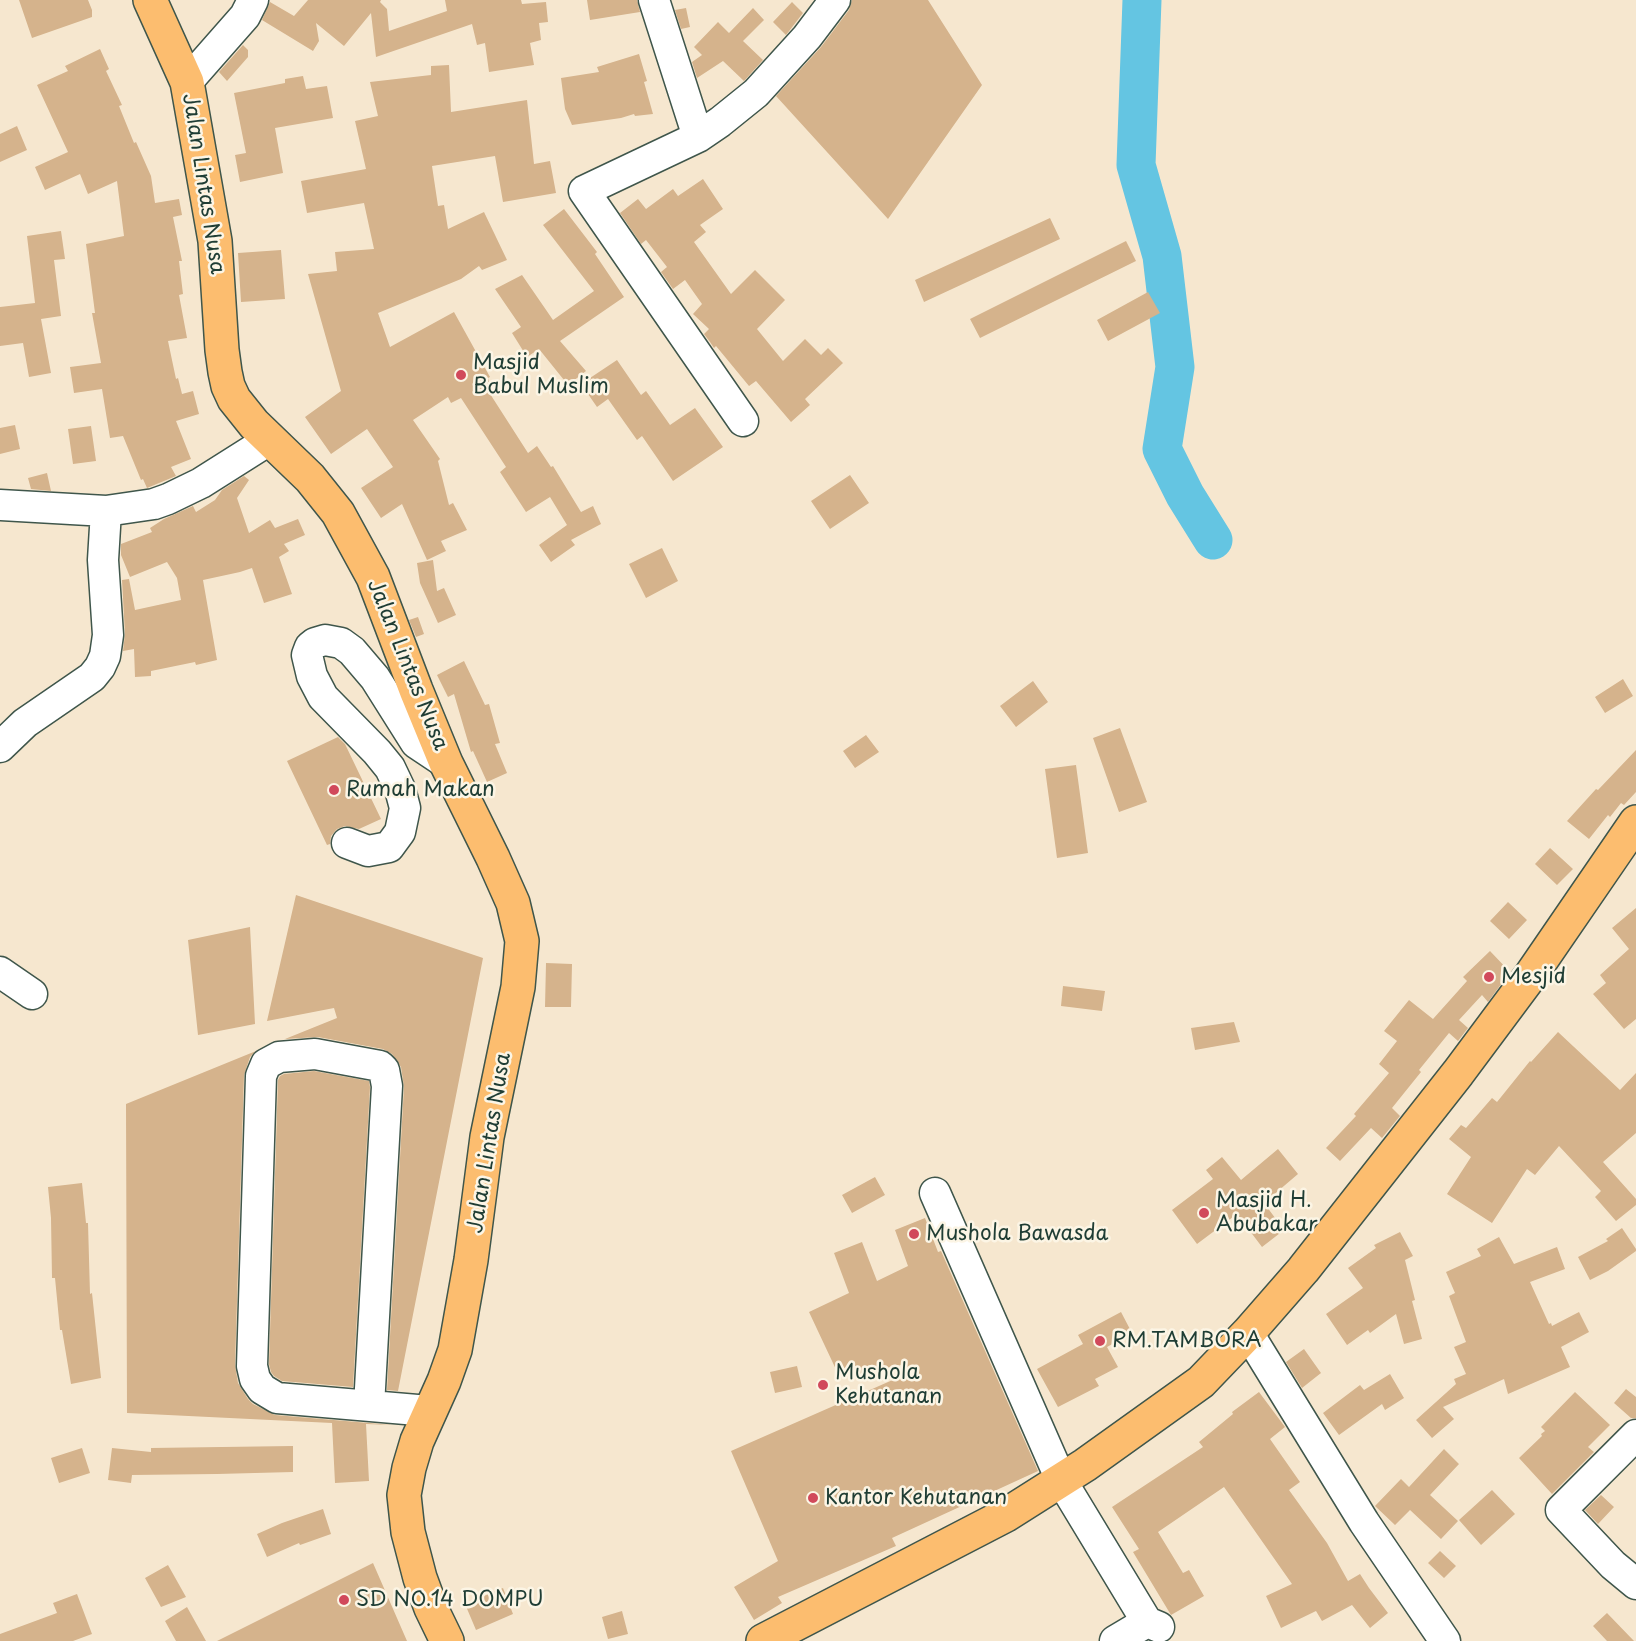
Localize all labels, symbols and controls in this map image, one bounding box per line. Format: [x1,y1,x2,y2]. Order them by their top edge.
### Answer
street label: Jalan Lintas Nusa [176,92,230,276]
place label: Masjid Babul Muslim [473,350,609,400]
marker: Masjid Babul Muslim [454,368,468,382]
street label: Jalan Lintas Nusa [361,576,453,754]
place label: Rumah Makan [346,777,495,803]
marker: Rumah Makan [327,783,341,797]
place label: Mesjid [1501,964,1566,990]
marker: Mesjid [1482,970,1496,984]
street label: Jalan Lintas Nusa [463,1051,517,1235]
place label: Masjid H. Abubakar [1216,1188,1317,1238]
marker: Masjid H. Abubakar [1197,1206,1211,1220]
place label: Mushola Bawasda [926,1221,1108,1247]
marker: Mushola Bawasda [907,1227,921,1241]
place label: RM.TAMBORA [1112,1328,1262,1354]
marker: RM.TAMBORA [1093,1334,1107,1348]
place label: Mushola Kehutanan [835,1360,942,1410]
marker: Mushola Kehutanan [816,1378,830,1392]
place label: Kantor Kehutanan [825,1485,1007,1511]
marker: Kantor Kehutanan [806,1491,820,1505]
place label: SD NO.14 DOMPU [356,1587,544,1613]
marker: SD NO.14 DOMPU [337,1593,351,1607]

